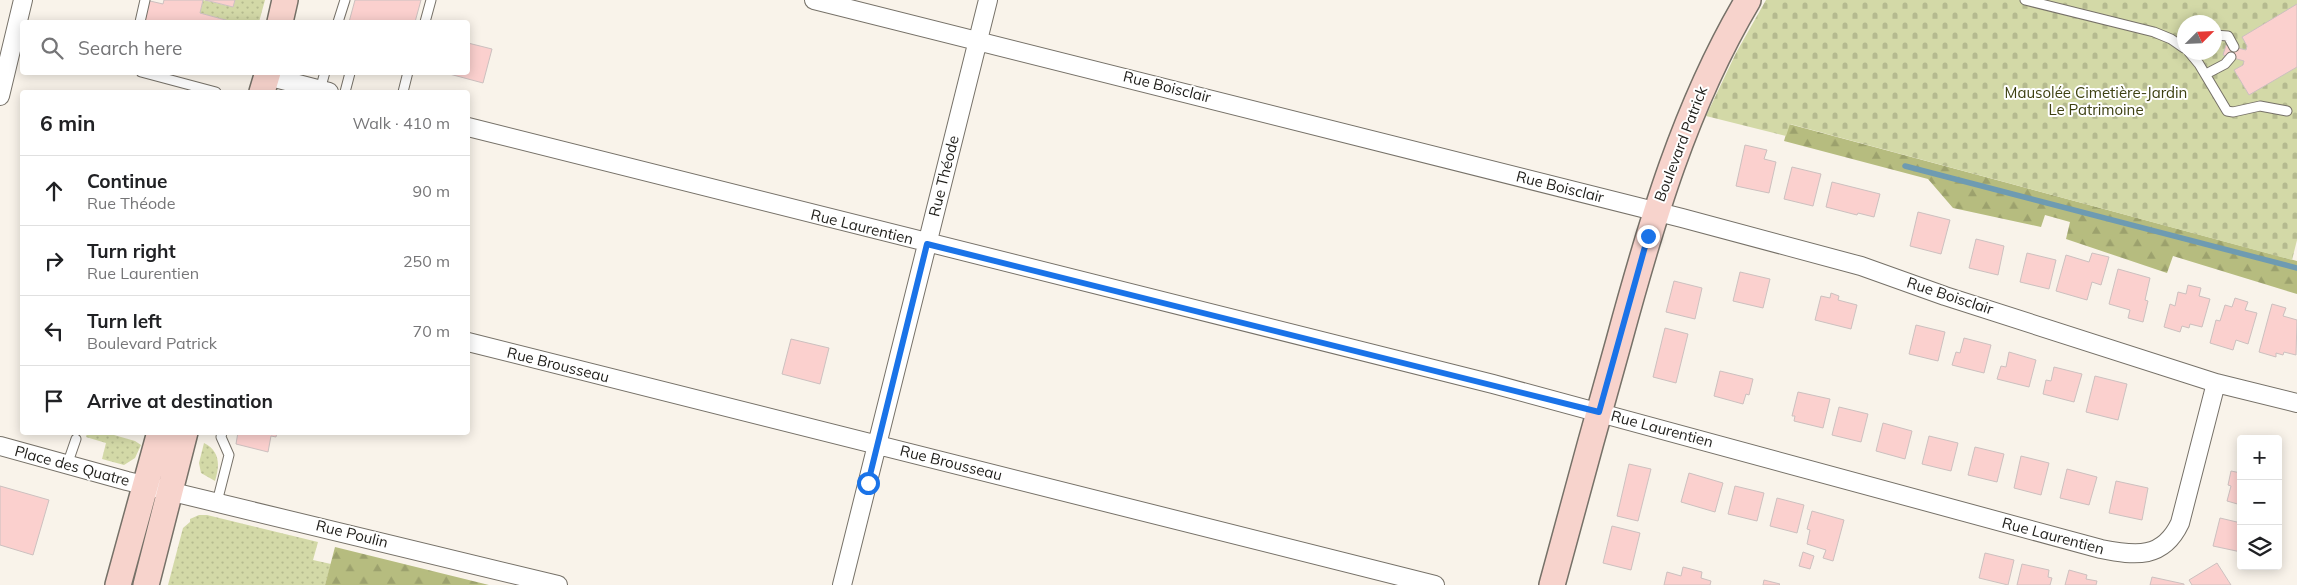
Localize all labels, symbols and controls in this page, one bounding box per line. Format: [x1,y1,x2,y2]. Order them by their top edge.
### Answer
north arrow [2177,15,2222,60]
search box [20,20,470,75]
icon: search [38,34,66,62]
text: Search here [78,36,182,60]
street label: Rue Boisclair [1121,66,1214,107]
street label: Boulevard Patrick [1650,83,1711,204]
park label: Mausolée Cimetière-Jardin Le Patrimoine [2005,83,2187,119]
text: 6 min [40,110,95,136]
text: Walk · 410 m [352,113,450,133]
street label: Rue Théode [924,133,963,218]
street label: Rue Boisclair [1514,166,1607,207]
text: Continue [87,169,167,193]
icon: ahead [40,177,68,205]
text: 90 m [413,181,450,201]
text: Rue Théode [87,193,175,213]
street label: Rue Laurentien [809,205,915,248]
route end [1637,225,1660,248]
text: Turn right [87,239,176,263]
icon: right [40,247,68,275]
text: 250 m [403,251,450,271]
text: Rue Laurentien [87,263,199,283]
street label: Rue Boisclair [1904,273,1996,319]
text: Turn left [87,309,162,333]
icon: left [40,317,68,345]
text: 70 m [413,321,450,341]
text: Boulevard Patrick [87,333,217,353]
street label: Rue Brousseau [505,343,611,386]
icon: arrive [40,387,68,415]
text: Arrive at destination [87,389,273,413]
street label: Rue Laurentien [1609,406,1715,451]
map controls [2237,435,2282,570]
button: + [2237,435,2282,480]
street label: Place des Quatre [13,441,132,490]
street label: Rue Brousseau [898,441,1004,484]
route start [857,472,880,495]
button: − [2237,480,2282,525]
street label: Rue Laurentien [2000,513,2106,558]
street label: Rue Poulin [314,515,390,552]
button: layers [2237,525,2282,570]

